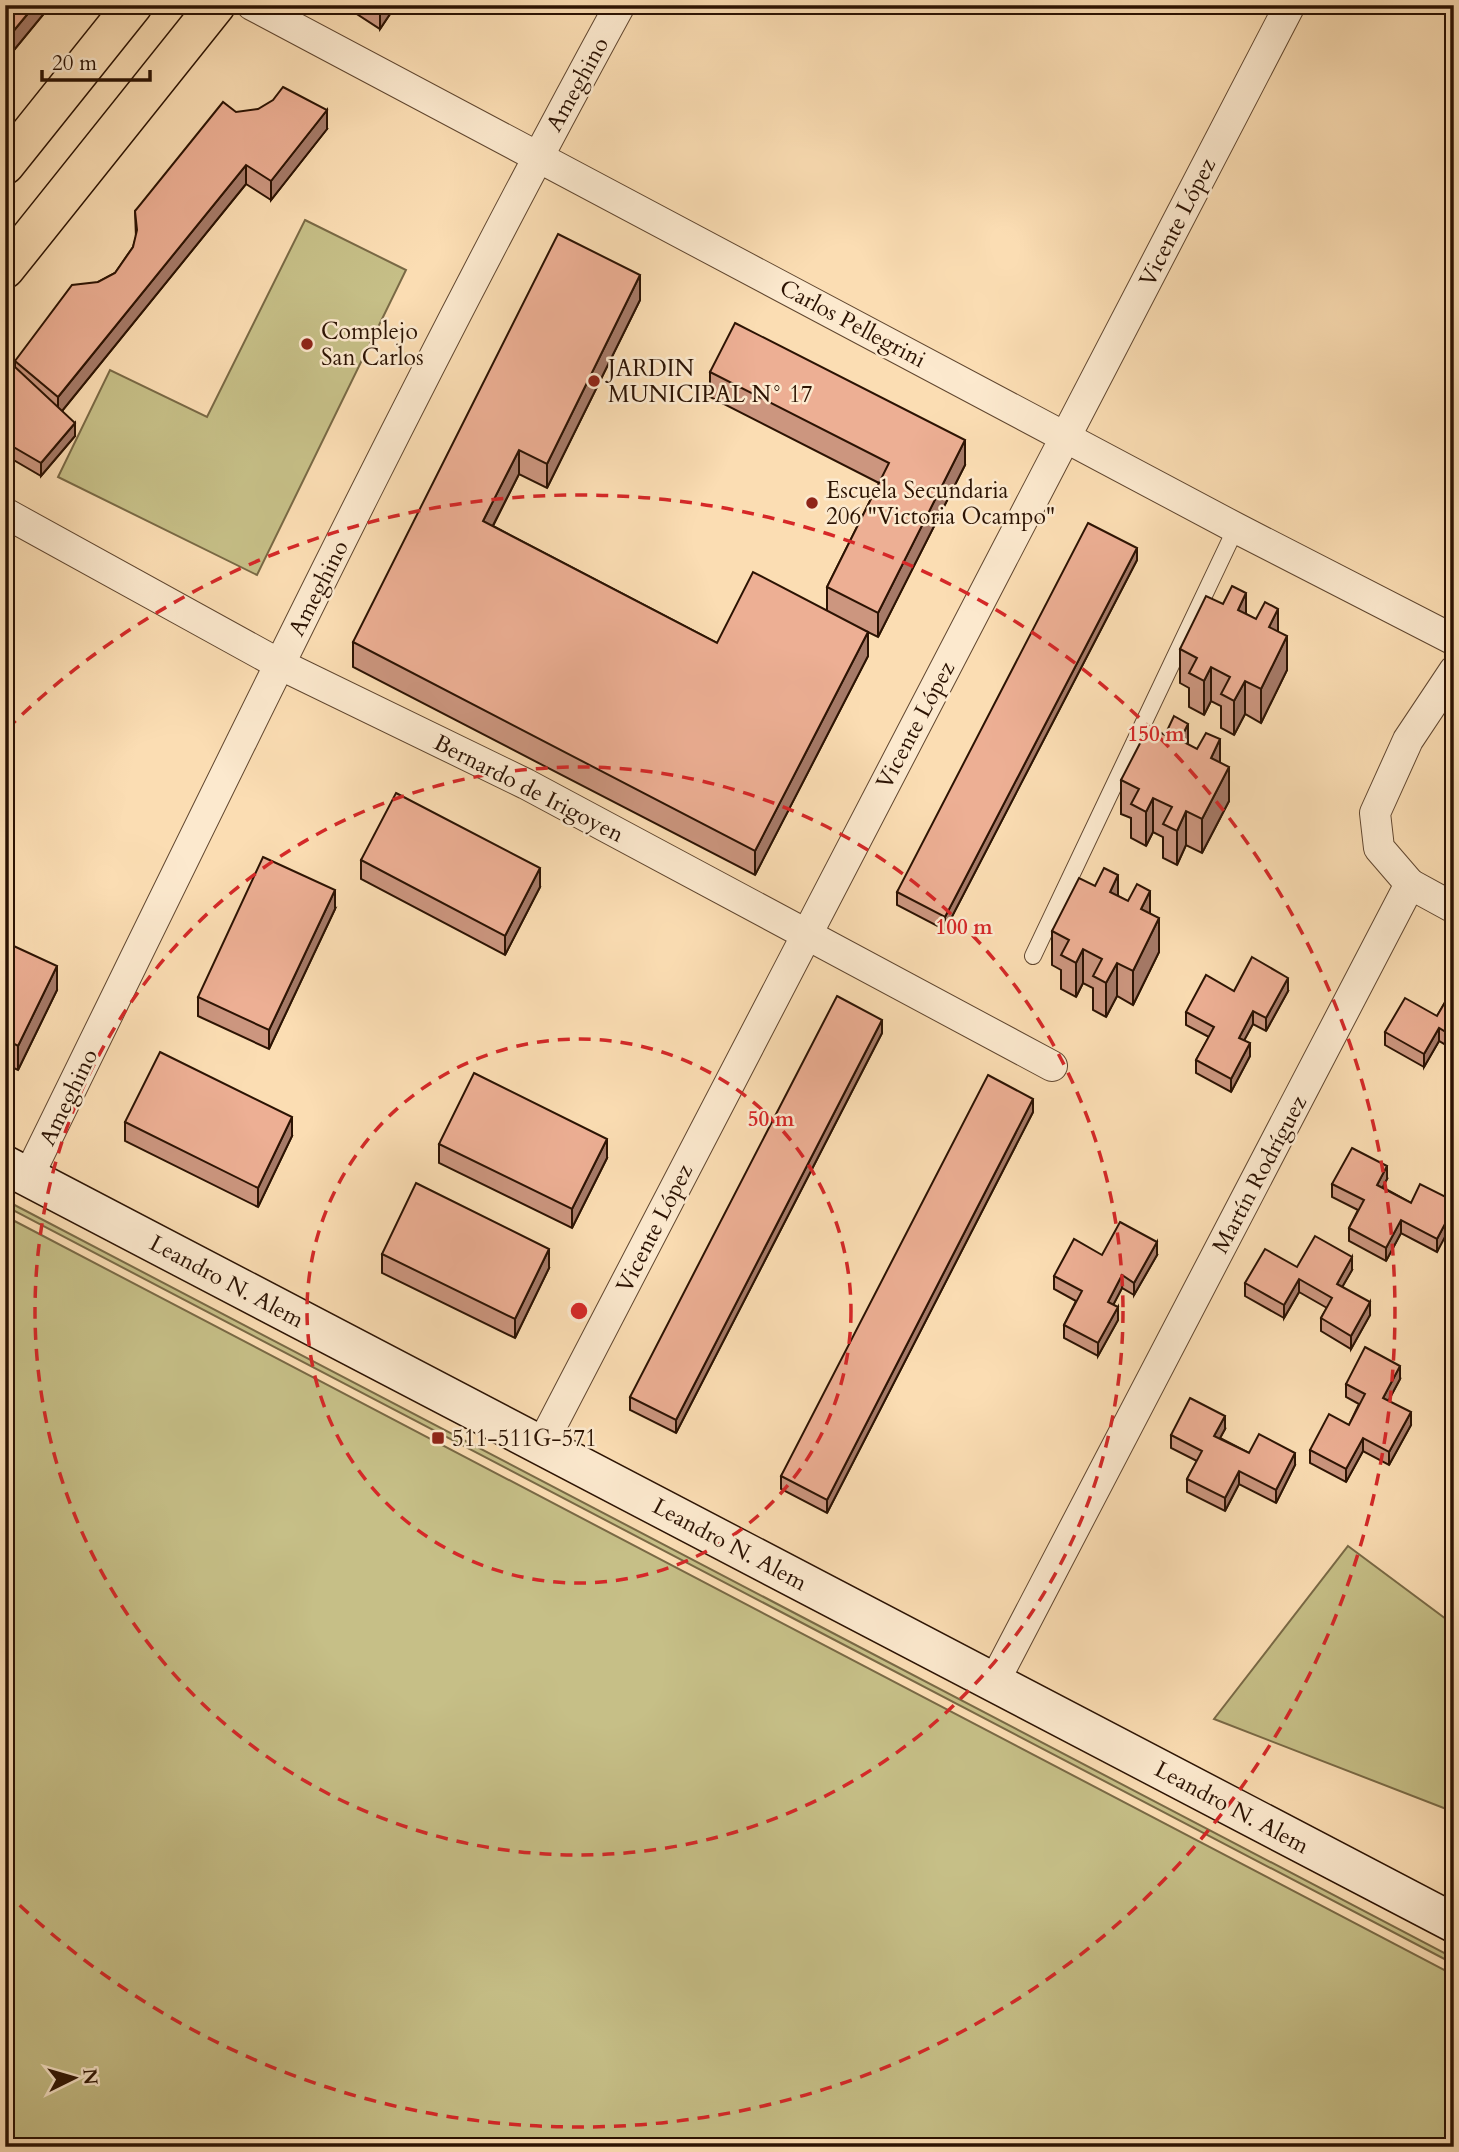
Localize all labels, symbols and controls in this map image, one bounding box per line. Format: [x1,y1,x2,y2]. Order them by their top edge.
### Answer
street label: Ameghino [539,31,616,137]
scale bar [42,38,150,82]
text: 20 m [52,49,97,78]
street label: Vicente López [1132,153,1223,292]
street label: Carlos Pellegrini [774,272,931,375]
place label: Complejo San Carlos [321,316,424,373]
marker: Complejo San Carlos [299,336,315,352]
place label: JARDIN MUNICIPAL N° 17 [605,353,813,410]
marker: JARDIN MUNICIPAL N° 17 [586,373,602,389]
place label: Escuela Secundaria 206 "Victoria Ocampo" [826,475,1055,532]
marker: Escuela Secundaria 206 "Victoria Ocampo" [804,495,820,511]
street label: Ameghino [281,535,356,641]
street label: Vicente López [869,656,962,795]
text: 150 m [1127,720,1185,749]
street label: Bernardo de Irigoyen [429,727,629,850]
text: 100 m [935,913,993,942]
street label: Ameghino [32,1044,105,1151]
street label: Martín Rodríguez [1205,1090,1314,1259]
text: 50 m [748,1105,795,1134]
street label: Vicente López [609,1159,700,1298]
street label: Leandro N. Alem [144,1228,310,1335]
centre of rings [567,1299,591,1323]
place label: 511-511G-571 [452,1423,597,1454]
marker: 511-511G-571 [430,1430,446,1446]
street label: Leandro N. Alem [647,1491,813,1598]
street label: Leandro N. Alem [1149,1754,1315,1861]
north arrow [38,2044,108,2114]
text: N [76,2067,104,2086]

